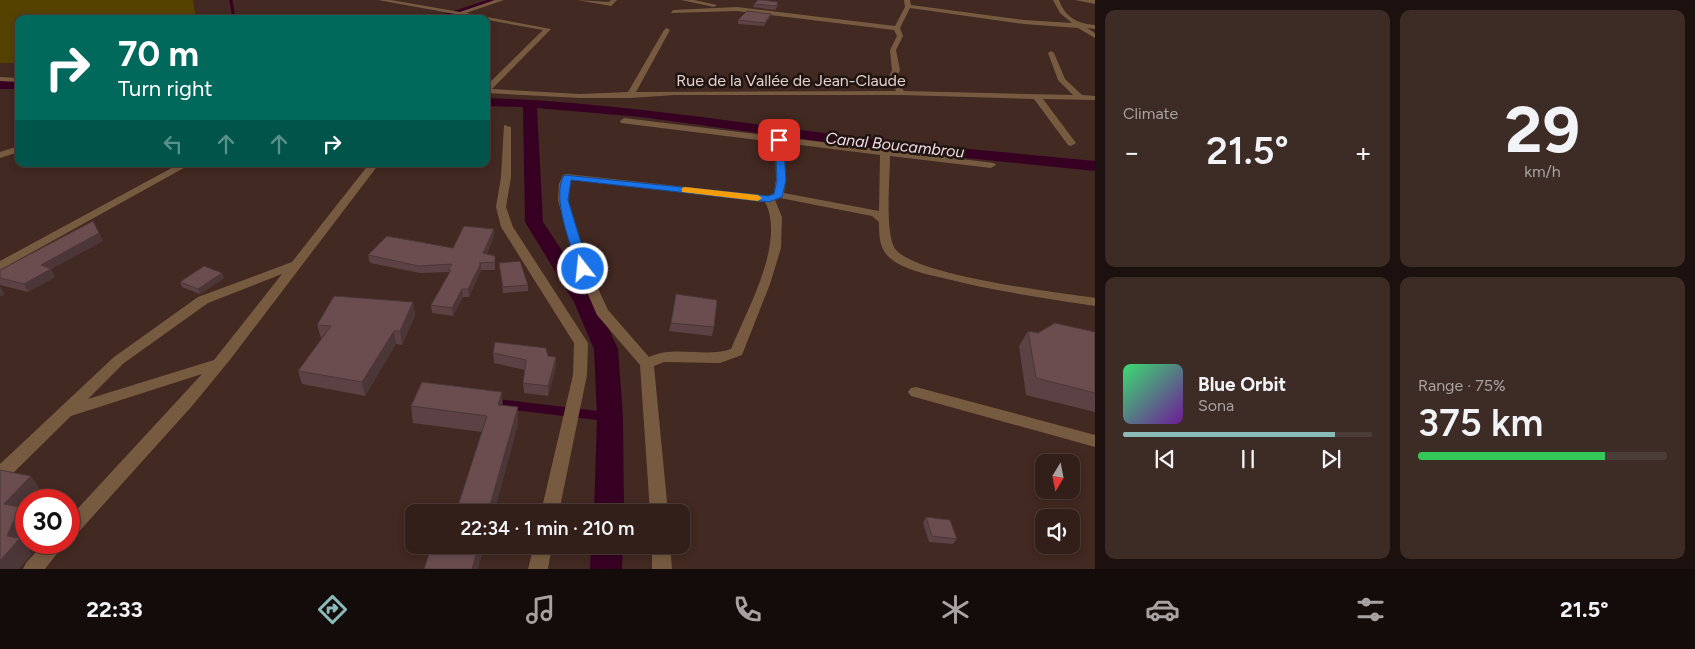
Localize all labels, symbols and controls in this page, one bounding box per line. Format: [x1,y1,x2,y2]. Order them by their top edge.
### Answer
text: 70 m [118,33,199,75]
icon: right [35,35,100,100]
street label: Rue de la Vallée de Jean-Claude [676,71,906,90]
text: Turn right [118,75,213,102]
text: 29 [1505,90,1580,168]
text: Climate [1123,104,1178,123]
pin [758,119,800,161]
icon: arrive [765,126,793,154]
water label: Canal Boucambrou [825,128,965,162]
text: 21.5° [1206,128,1289,174]
icon: left [159,130,187,158]
icon: ahead [212,130,240,158]
icon: ahead [265,130,293,158]
icon: right [318,130,346,158]
text: − [1123,135,1140,169]
text: + [1355,135,1372,169]
text: km/h [1524,162,1561,181]
position arrow [556,242,608,294]
text: Blue Orbit [1198,373,1286,396]
text: Range · 75% [1418,376,1506,395]
text: Sona [1198,396,1234,415]
text: 375 km [1418,400,1543,446]
icon: previous [1151,445,1179,473]
icon: pause [1234,445,1262,473]
icon: next [1317,445,1345,473]
north arrow [1035,454,1080,499]
map controls [1035,454,1080,554]
speed limit sign: 30 [15,489,80,554]
button: sound [1035,509,1080,554]
text: 22:34 · 1 min · 210 m [460,517,635,540]
icon: directions [315,592,350,627]
icon: music [523,592,558,627]
icon: phone [730,592,765,627]
icon: climate [938,592,973,627]
icon: car [1145,592,1180,627]
icon: filters [1353,592,1388,627]
text: 22:33 [86,596,143,623]
text: 21.5° [1560,596,1609,623]

